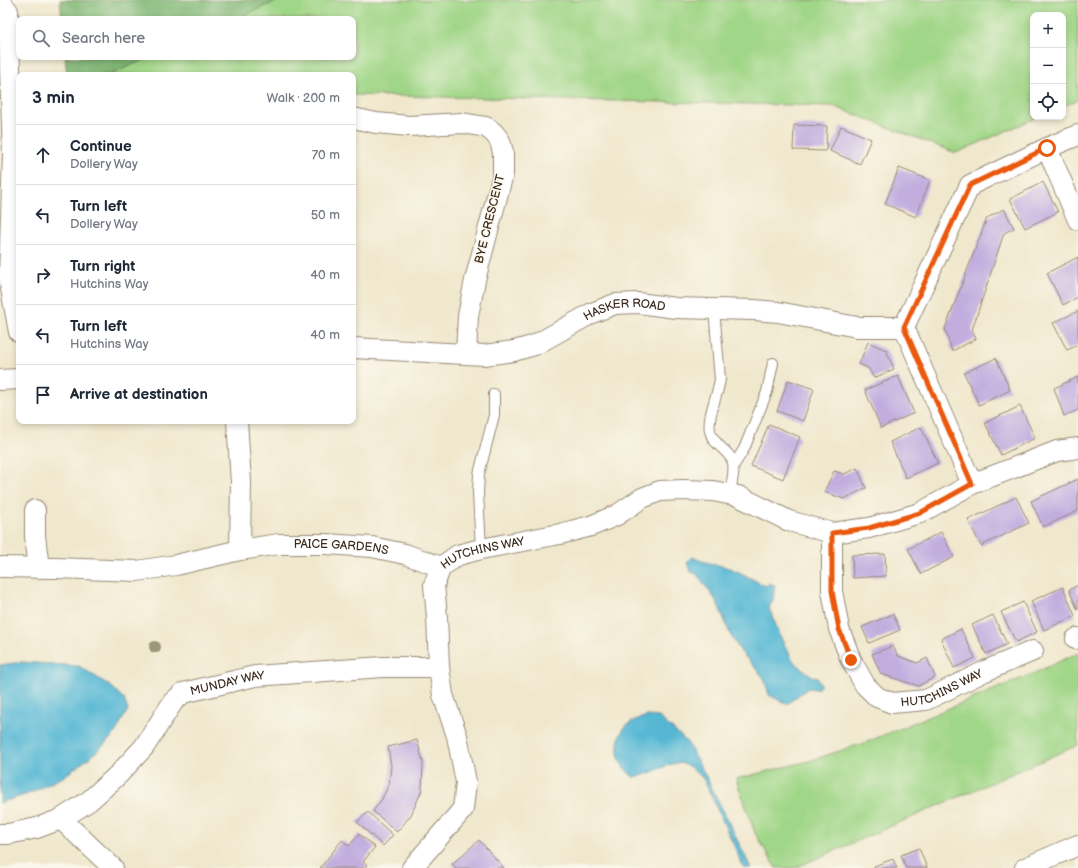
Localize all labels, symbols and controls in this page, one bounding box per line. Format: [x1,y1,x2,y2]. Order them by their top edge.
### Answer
map controls [1030,12,1066,120]
button: + [1030,12,1066,48]
search box [16,16,356,60]
icon: search [30,27,52,49]
text: Search here [62,29,145,48]
button: − [1030,48,1066,84]
button: locate [1030,84,1066,120]
text: 3 min [32,88,75,108]
text: Walk · 200 m [267,90,340,106]
text: Continue [70,137,132,156]
route start [1038,139,1056,157]
icon: ahead [32,144,54,166]
text: 70 m [312,147,340,163]
text: Dollery Way [70,156,138,172]
street label: BYE CRESCENT [472,172,509,265]
text: Turn left [70,197,127,216]
icon: left [32,204,54,226]
text: 50 m [311,207,340,223]
text: Dollery Way [70,216,138,232]
text: Turn right [70,257,135,276]
icon: right [32,264,54,286]
text: 40 m [310,267,340,283]
text: Hutchins Way [70,276,149,292]
street label: HASKER ROAD [581,295,667,324]
text: Turn left [70,317,127,336]
icon: left [32,324,54,346]
text: 40 m [310,327,340,343]
text: Hutchins Way [70,336,149,352]
icon: arrive [32,384,54,406]
text: Arrive at destination [70,385,208,404]
street label: HUTCHINS WAY [438,533,527,572]
street label: PAICE GARDENS [294,537,390,558]
route end [842,651,860,669]
street label: HUTCHINS WAY [900,666,986,710]
street label: MUNDAY WAY [189,668,266,699]

